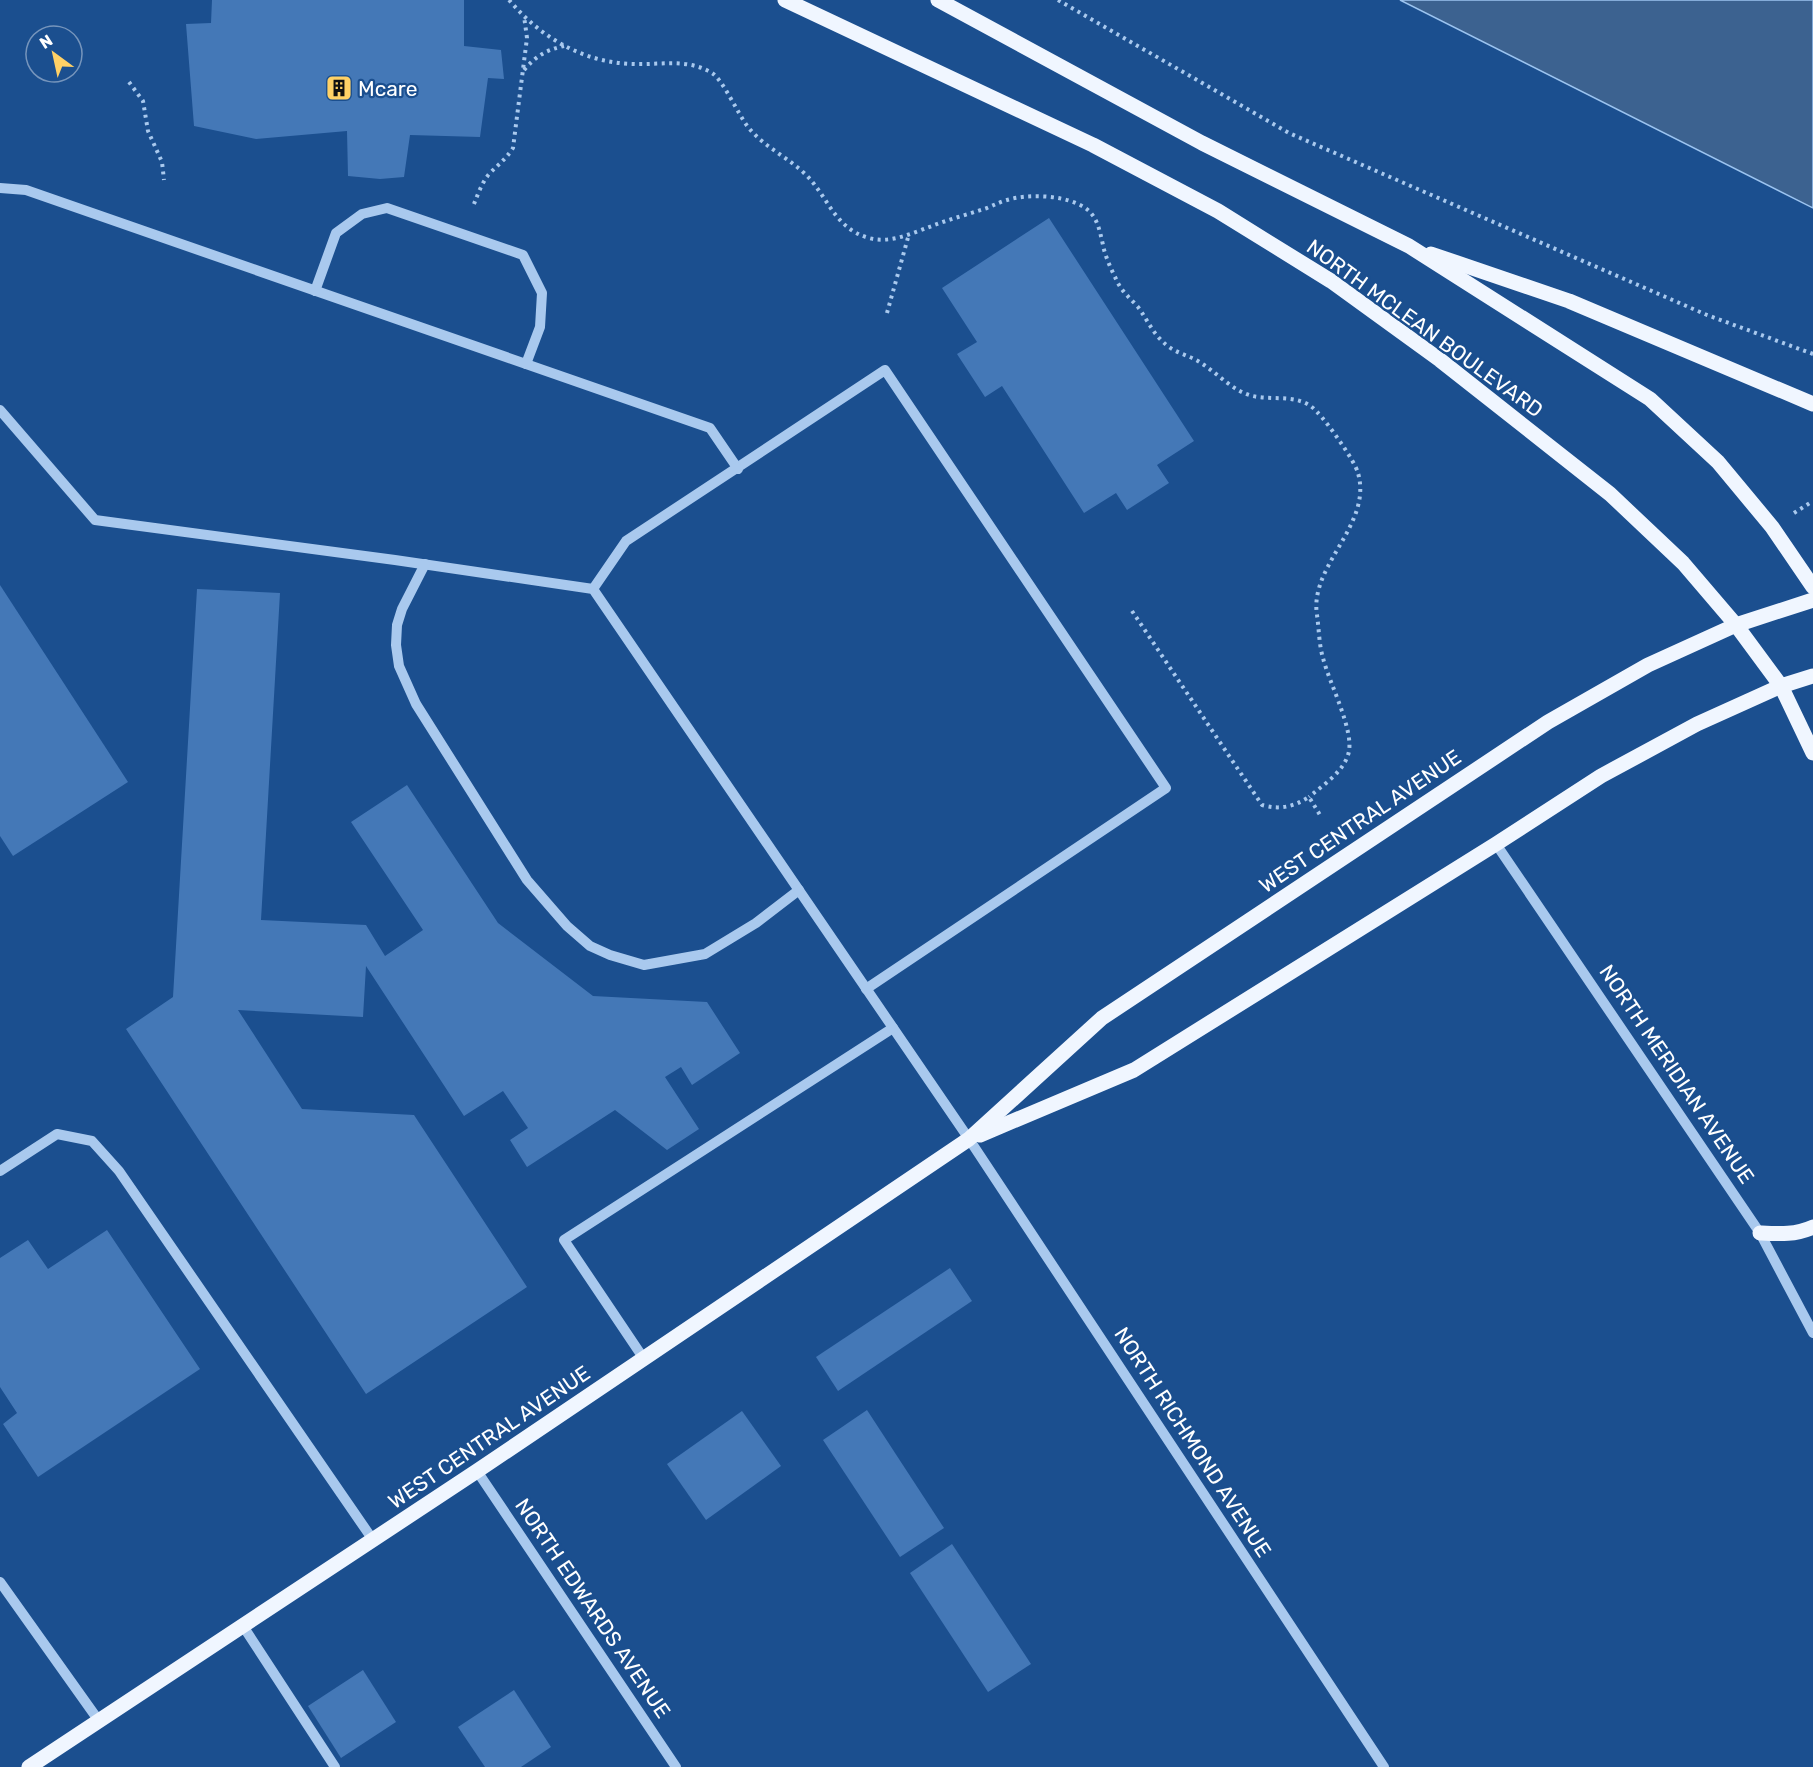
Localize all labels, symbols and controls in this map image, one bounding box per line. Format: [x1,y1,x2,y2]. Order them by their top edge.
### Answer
north arrow [24,24,84,84]
text: N [36,31,56,53]
building icon: Mcare [324,73,354,103]
place label: Mcare [358,76,417,101]
street label: NORTH MCLEAN BOULEVARD [1302,234,1548,422]
street label: WEST CENTRAL AVENUE [1254,744,1466,898]
street label: NORTH MERIDIAN AVENUE [1594,960,1760,1188]
street label: NORTH RICHMOND AVENUE [1109,1322,1277,1562]
street label: WEST CENTRAL AVENUE [383,1360,595,1514]
street label: NORTH EDWARDS AVENUE [510,1493,676,1723]

